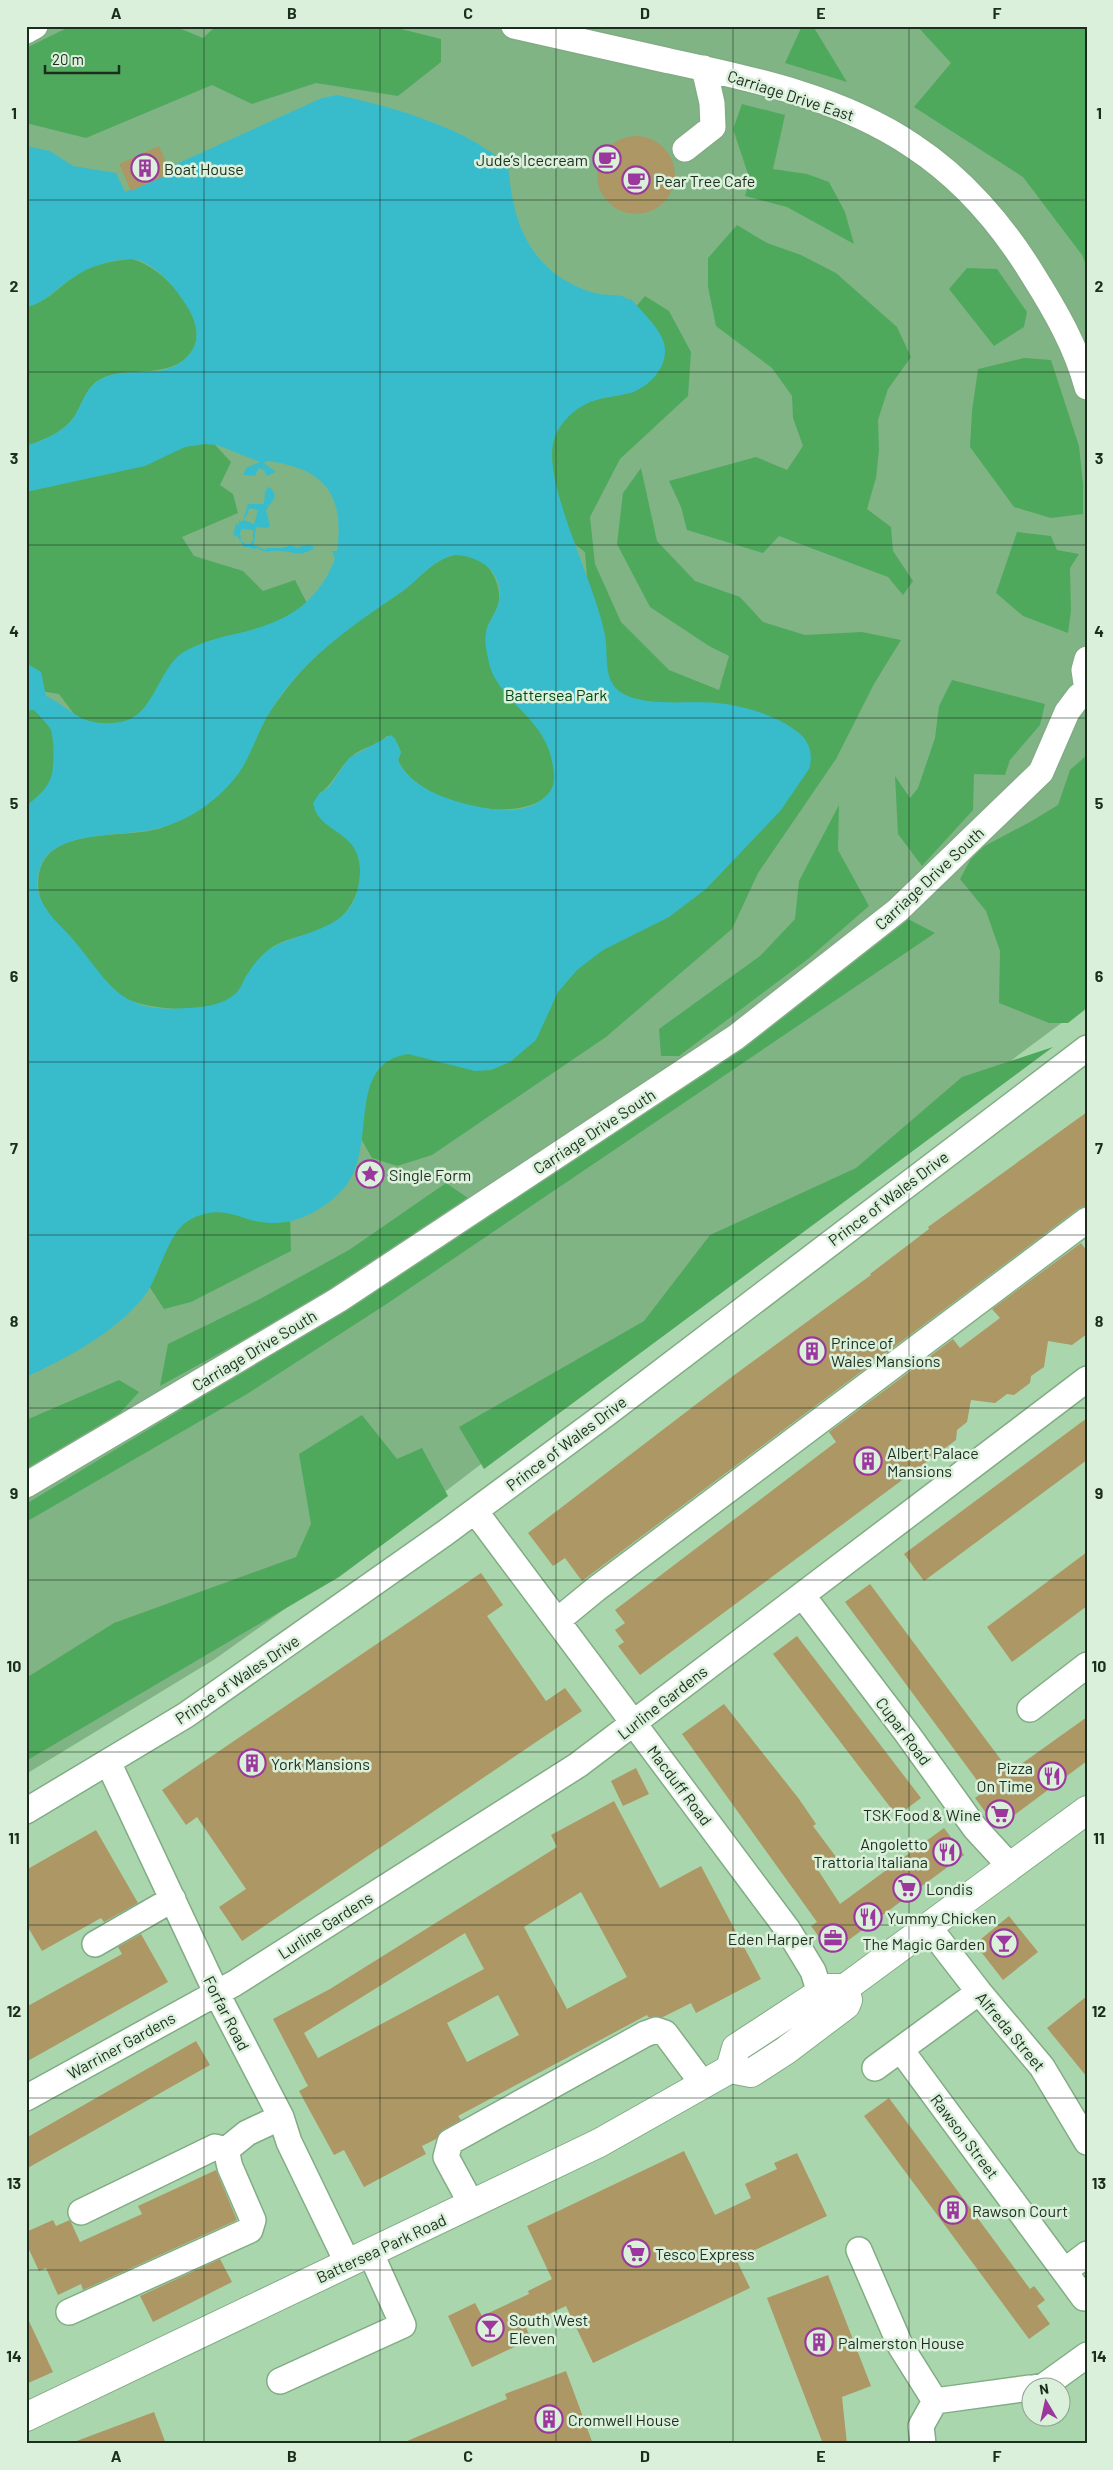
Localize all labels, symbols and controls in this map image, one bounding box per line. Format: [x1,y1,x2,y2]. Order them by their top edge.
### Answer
text: A [111,3,122,22]
text: B [287,3,297,22]
text: C [463,3,473,22]
text: D [640,3,650,22]
text: E [816,3,826,22]
text: F [993,3,1002,22]
scale bar [45,42,119,74]
text: 20 m [52,50,84,68]
street label: Carriage Drive East [725,66,857,124]
text: 1 [11,103,17,122]
text: 1 [1096,103,1102,122]
cafe icon: Jude’s Icecream [592,144,622,174]
place label: Jude’s Icecream [476,150,588,169]
building icon: Boat House [130,153,160,183]
place label: Boat House [164,159,244,178]
cafe icon: Pear Tree Cafe [621,165,651,195]
place label: Pear Tree Cafe [655,171,755,190]
text: 2 [10,276,19,295]
text: 2 [1095,276,1104,295]
text: 3 [10,448,18,467]
text: 3 [1095,448,1103,467]
text: 4 [9,621,19,640]
text: 4 [1094,621,1104,640]
park label: Battersea Park [505,685,607,704]
text: 5 [10,793,19,812]
text: 5 [1095,793,1104,812]
street label: Carriage Drive South [871,823,987,933]
text: 6 [10,966,19,985]
text: 6 [1095,966,1104,985]
street label: Carriage Drive South [529,1084,659,1178]
text: 7 [10,1138,18,1157]
text: 7 [1095,1138,1103,1157]
street label: Prince of Wales Drive [824,1147,952,1249]
place icon: Single Form [355,1159,385,1189]
place label: Single Form [389,1165,471,1184]
street label: Carriage Drive South [188,1305,320,1395]
text: 8 [10,1311,19,1330]
text: 8 [1095,1311,1104,1330]
place label: Prince of Wales Mansions [831,1333,940,1370]
building icon: Prince of Wales Mansions [797,1336,827,1366]
street label: Prince of Wales Drive [502,1392,630,1494]
place label: Albert Palace Mansions [887,1443,979,1480]
building icon: Albert Palace Mansions [853,1446,883,1476]
text: 9 [10,1483,18,1502]
text: 9 [1095,1483,1103,1502]
street label: Prince of Wales Drive [171,1630,303,1728]
text: 10 [7,1656,21,1675]
text: 10 [1092,1656,1106,1675]
street label: Lurline Gardens [613,1661,711,1743]
street label: Cupar Road [872,1693,936,1769]
street label: Macduff Road [644,1741,716,1829]
building icon: York Mansions [237,1748,267,1778]
place label: York Mansions [271,1754,370,1773]
place label: Pizza On Time [977,1758,1033,1795]
restaurant icon: Pizza On Time [1037,1761,1067,1791]
supermarket icon: TSK Food & Wine [985,1799,1015,1829]
place label: TSK Food & Wine [863,1805,981,1824]
text: 11 [8,1828,20,1847]
text: 11 [1093,1828,1105,1847]
place label: Angoletto Trattoria Italiana [814,1834,928,1871]
restaurant icon: Angoletto Trattoria Italiana [932,1837,962,1867]
supermarket icon: Londis [892,1873,922,1903]
place label: Londis [926,1879,973,1898]
street label: Lurline Gardens [274,1887,376,1963]
restaurant icon: Yummy Chicken [853,1902,883,1932]
place label: Yummy Chicken [887,1908,997,1927]
office icon: Eden Harper [818,1923,848,1953]
bar icon: The Magic Garden [989,1928,1019,1958]
place label: Eden Harper [728,1929,814,1948]
place label: The Magic Garden [862,1934,985,1953]
street label: Forfar Road [200,1973,254,2053]
street label: Alfreda Street [972,1988,1050,2074]
text: 12 [7,2001,21,2020]
text: 12 [1092,2001,1106,2020]
street label: Warriner Gardens [64,2007,178,2083]
street label: Rawson Street [927,2090,1003,2182]
text: 13 [7,2173,21,2192]
text: 13 [1092,2173,1106,2192]
building icon: Rawson Court [938,2195,968,2225]
place label: Rawson Court [972,2201,1068,2220]
street label: Battersea Park Road [313,2210,449,2286]
supermarket icon: Tesco Express [621,2238,651,2268]
place label: Tesco Express [655,2244,755,2263]
place label: South West Eleven [509,2310,588,2347]
bar icon: South West Eleven [475,2313,505,2343]
building icon: Palmerston House [804,2327,834,2357]
place label: Palmerston House [838,2333,965,2352]
text: 14 [6,2346,22,2365]
text: 14 [1091,2346,1107,2365]
north arrow [1020,2378,1070,2428]
text: N [1038,2380,1050,2398]
building icon: Cromwell House [534,2404,564,2434]
place label: Cromwell House [568,2410,680,2429]
text: A [111,2446,122,2465]
text: B [287,2446,297,2465]
text: C [463,2446,473,2465]
text: D [640,2446,650,2465]
text: E [816,2446,826,2465]
text: F [993,2446,1002,2465]

